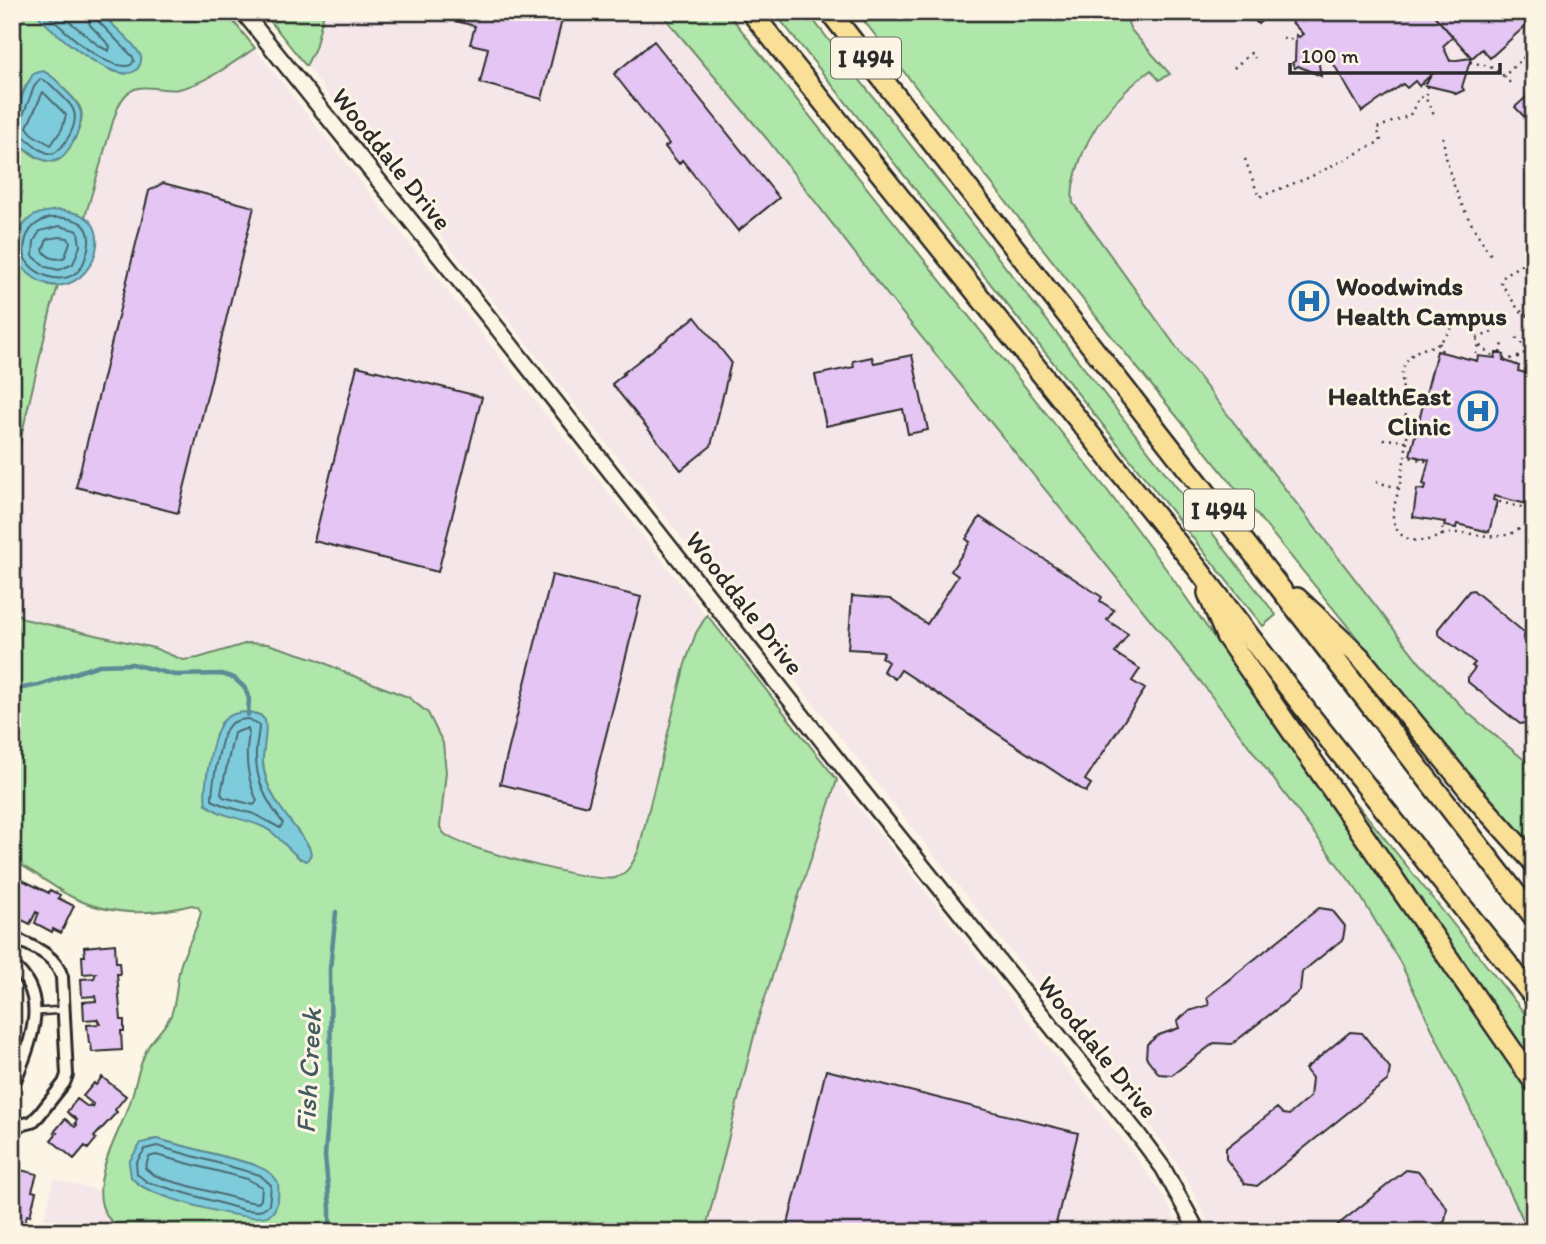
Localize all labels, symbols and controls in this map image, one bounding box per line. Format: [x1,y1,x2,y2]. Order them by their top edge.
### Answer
scale bar [1290,32,1500,76]
road number: I 494 [831,38,901,78]
text: 100 m [1301,43,1359,68]
street label: Wooddale Drive [325,81,459,237]
place label: Woodwinds Health Campus [1336,270,1507,332]
hospital icon: Woodwinds Health Campus [1288,280,1330,322]
place label: HealthEast Clinic [1328,380,1451,442]
hospital icon: HealthEast Clinic [1457,390,1499,432]
road number: I 494 [1184,490,1254,530]
street label: Wooddale Drive [679,525,811,681]
street label: Wooddale Drive [1031,969,1165,1125]
water label: Fish Creek [288,1006,328,1134]

